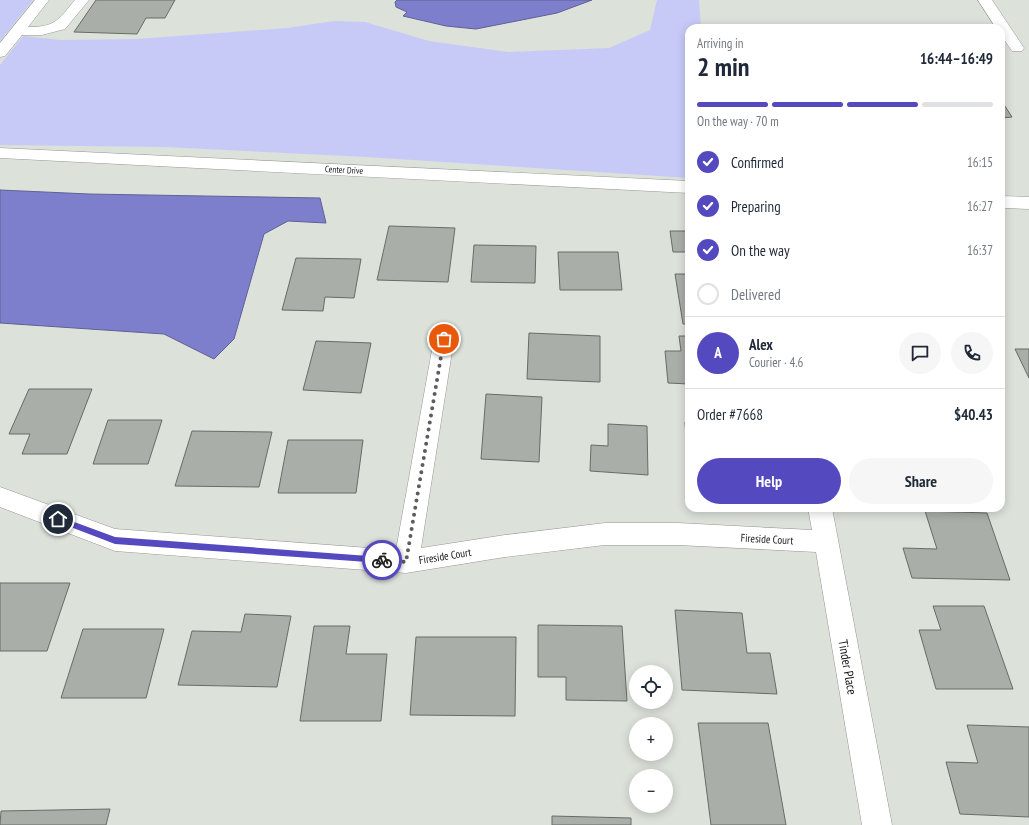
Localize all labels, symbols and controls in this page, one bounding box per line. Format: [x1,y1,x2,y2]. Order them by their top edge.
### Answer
text: Arriving in [697,35,744,52]
text: 16:44–16:49 [920,49,993,68]
text: 2 min [697,50,750,83]
text: On the way · 70 m [697,113,779,130]
icon: check [697,151,719,173]
text: Confirmed [731,153,784,172]
text: 16:15 [967,154,993,171]
street label: Center Drive [325,163,364,176]
icon: check [697,195,719,217]
text: Preparing [731,197,781,216]
text: 16:27 [967,198,993,215]
icon: check [697,239,719,261]
text: On the way [731,241,790,260]
text: 16:37 [967,242,993,259]
text: Delivered [731,285,781,304]
pin [427,322,461,356]
icon: bag [433,328,455,350]
button: chat [899,332,941,374]
button: phone [951,332,993,374]
text: Alex [749,335,773,354]
text: A [714,343,722,362]
text: Courier · 4.6 [749,354,803,371]
text: Order #7668 [697,405,763,424]
text: $40.43 [954,405,993,424]
button: Help [697,458,841,504]
button: Share [849,458,993,504]
pin [41,502,75,536]
icon: home [47,508,69,530]
street label: Fireside Court [740,531,794,547]
courier [362,540,402,580]
street label: Fireside Court [418,545,472,567]
icon: bike [371,549,393,571]
street label: Tinder Place [834,638,861,696]
map controls [629,665,673,813]
button: locate [629,665,673,709]
button: + [629,717,673,761]
button: − [629,769,673,813]

